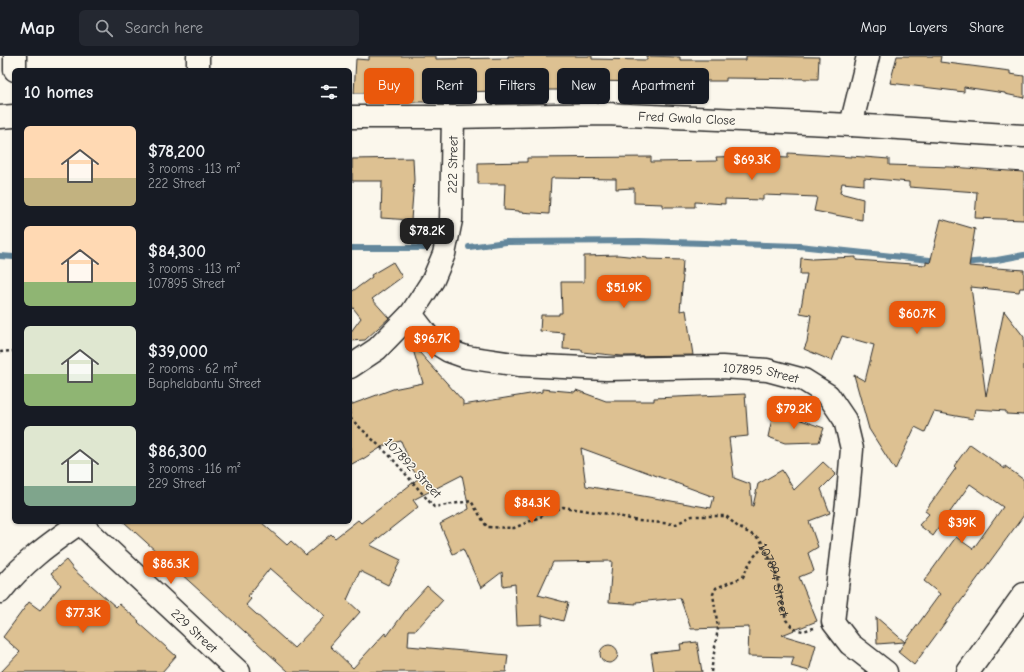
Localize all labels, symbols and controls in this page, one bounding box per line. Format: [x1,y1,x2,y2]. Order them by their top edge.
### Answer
search box [79,10,359,46]
text: Map [20,17,55,39]
icon: search [93,17,115,39]
text: Search here [125,19,203,37]
text: Map [860,19,887,36]
text: Layers [909,19,947,36]
text: Share [969,19,1004,36]
chip: Buy [364,68,414,104]
chip: Rent [422,68,477,104]
chip: Filters [485,68,549,104]
chip: New [557,68,610,104]
chip: Apartment [618,68,709,104]
icon: filters [318,81,340,103]
text: 10 homes [24,83,93,102]
street label: Fred Gwala Close [638,108,736,127]
street label: 222 Street [444,135,460,194]
icon: home [56,142,104,190]
text: $78,200 [148,142,205,161]
pin: $69.3K [719,147,785,181]
text: $69.3K [733,152,771,167]
text: 3 rooms · 113 m² [148,161,240,176]
text: 222 Street [148,176,205,191]
pin: $78.2K [394,218,460,252]
text: $78.2K [409,223,445,238]
icon: home [56,242,104,290]
text: $84,300 [148,242,206,261]
text: 3 rooms · 113 m² [148,261,240,276]
pin: $51.9K [591,275,657,309]
text: 107895 Street [148,276,225,291]
text: $51.9K [606,280,642,295]
pin: $60.7K [884,301,950,335]
text: $60.7K [898,306,936,321]
pin: $96.7K [399,326,465,360]
text: $96.7K [414,331,450,346]
icon: home [56,342,104,390]
text: $39,000 [148,342,208,361]
street label: 107895 Street [722,360,802,386]
text: 2 rooms · 62 m² [148,361,237,376]
text: Baphelabantu Street [148,376,261,391]
pin: $79.2K [761,396,827,430]
text: $79.2K [776,401,812,416]
street label: 107892 Street [381,435,445,502]
icon: home [56,442,104,490]
text: $86,300 [148,442,207,461]
text: 3 rooms · 116 m² [148,461,240,476]
text: 229 Street [148,476,205,491]
pin: $84.3K [499,490,565,524]
text: $84.3K [514,495,550,510]
pin: $39K [938,510,986,544]
text: $39K [948,515,976,530]
street label: 107894 Street [756,540,793,619]
pin: $86.3K [138,551,204,585]
text: $86.3K [152,556,190,571]
pin: $77.3K [50,600,116,634]
text: $77.3K [65,605,101,620]
street label: 229 Street [168,605,222,656]

